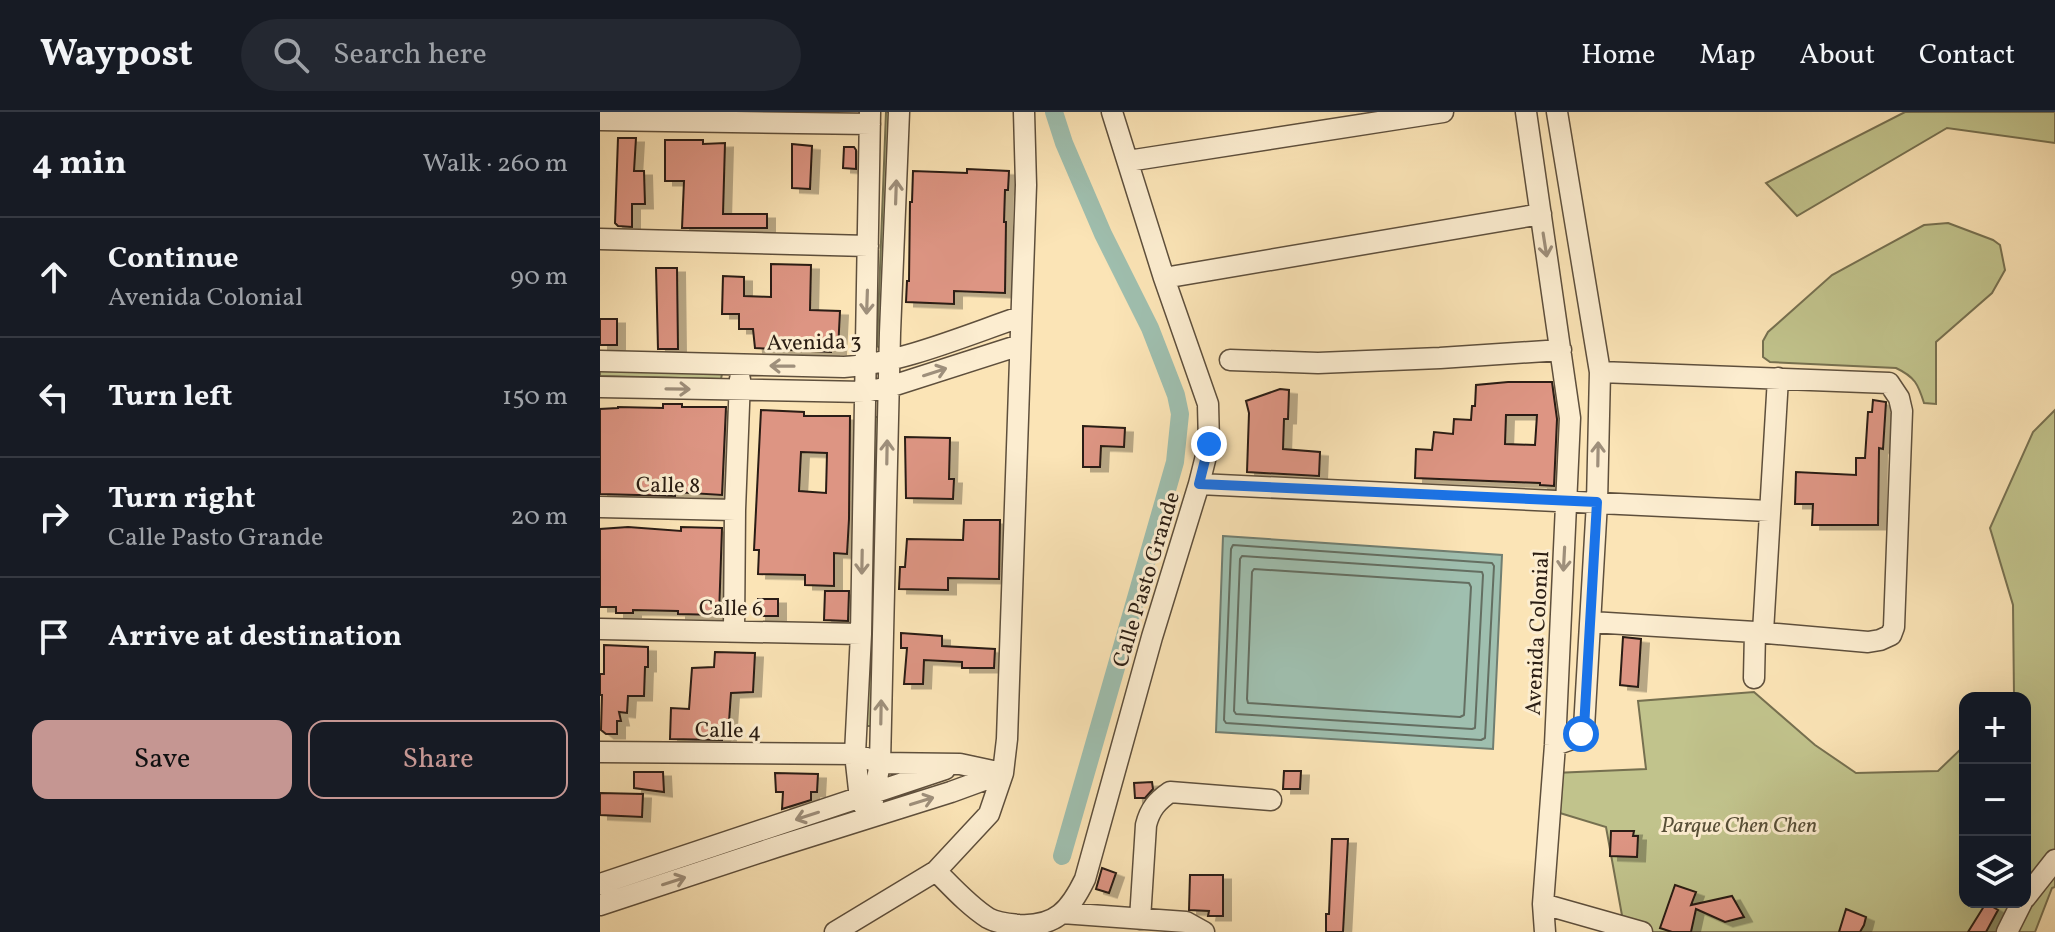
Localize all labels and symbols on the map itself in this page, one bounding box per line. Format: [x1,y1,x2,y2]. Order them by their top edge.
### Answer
one-way arrow [888,179,903,206]
one-way arrow [1538,231,1553,257]
one-way arrow [859,288,874,315]
street label: Avenida 3 [766,327,862,360]
one-way arrow [769,358,796,374]
one-way arrow [922,364,947,378]
one-way arrow [664,382,691,397]
route end [1191,426,1227,462]
one-way arrow [880,439,895,466]
one-way arrow [1590,441,1606,468]
street label: Calle 8 [635,470,700,503]
street label: Calle Pasto Grande [1106,488,1189,671]
one-way arrow [1557,545,1572,572]
one-way arrow [855,548,870,575]
street label: Avenida Colonial [1519,550,1558,716]
street label: Calle 6 [698,593,763,626]
one-way arrow [873,699,889,726]
street label: Calle 4 [694,715,761,748]
route start [1563,716,1599,752]
one-way arrow [908,793,934,808]
one-way arrow [794,809,820,824]
park label: Parque Chen Chen [1661,811,1817,842]
one-way arrow [661,872,686,887]

